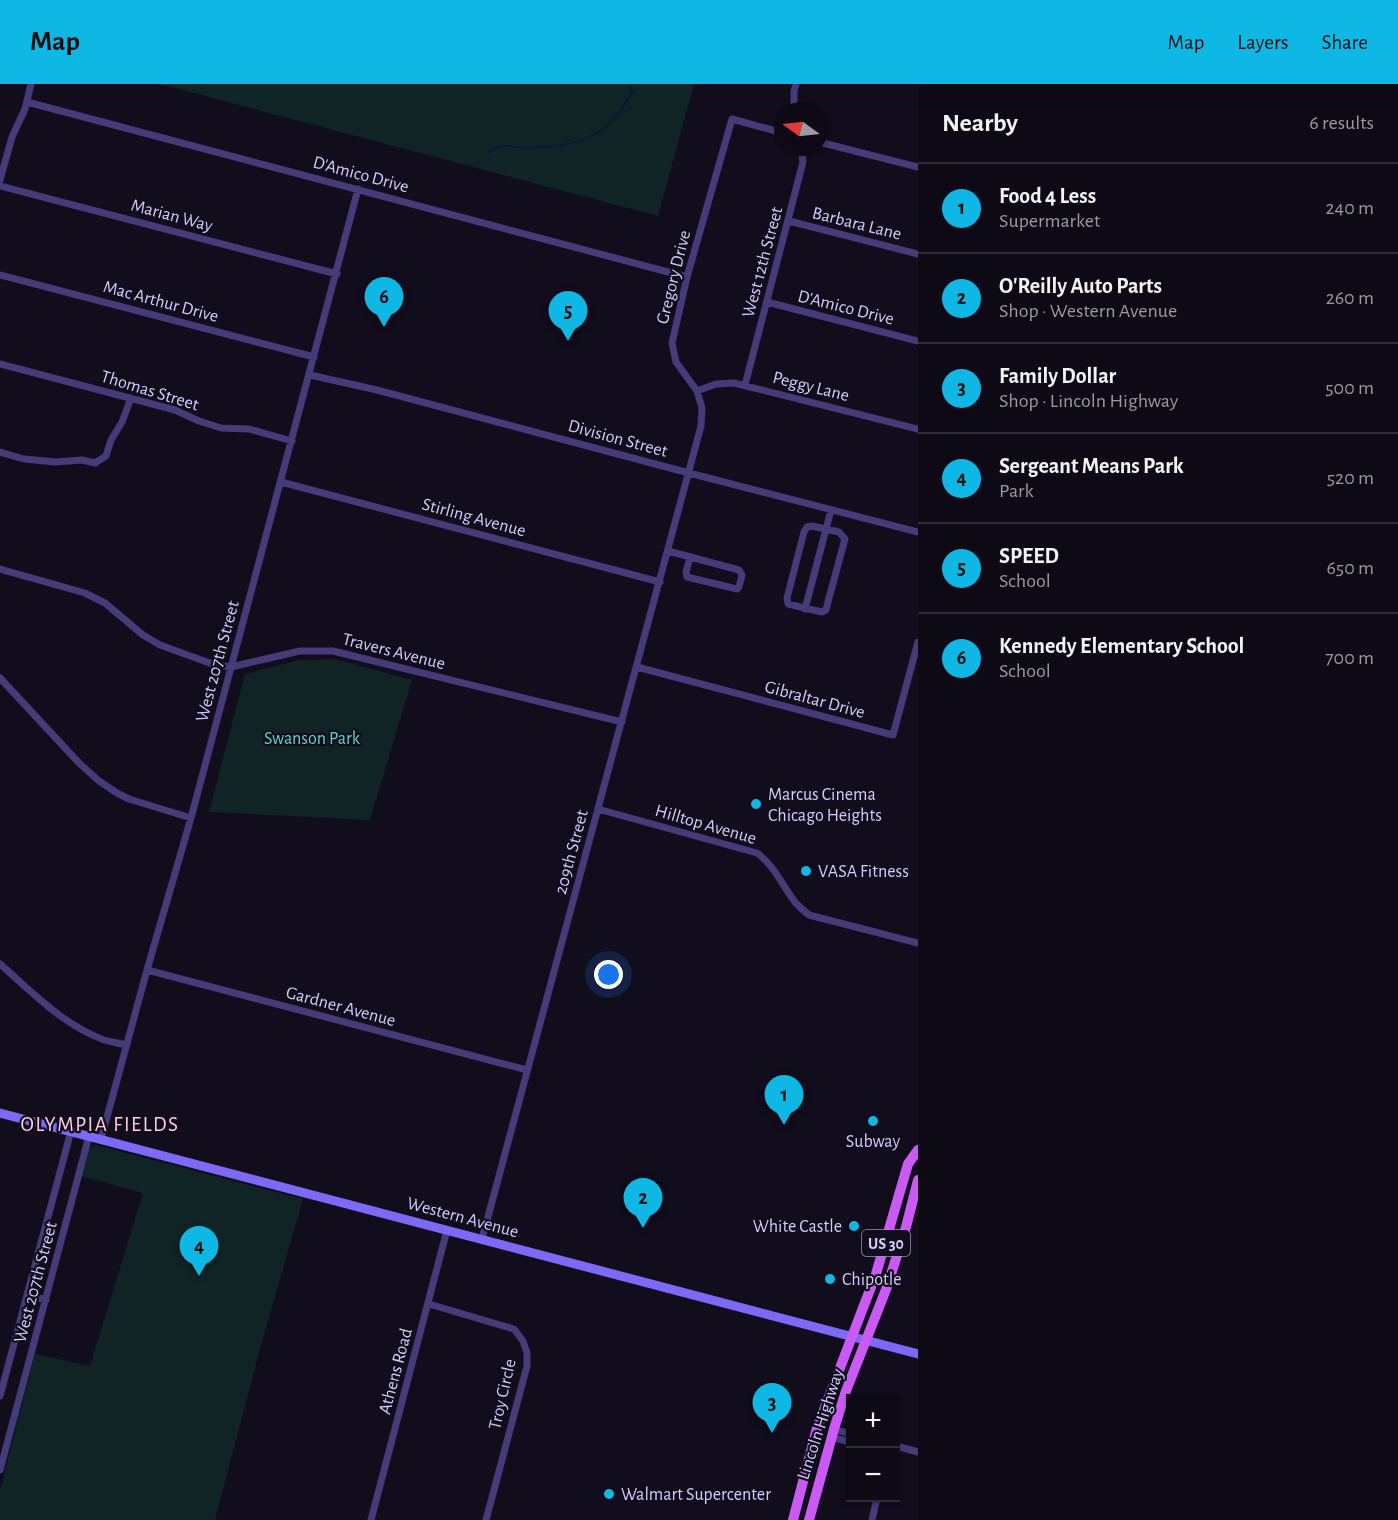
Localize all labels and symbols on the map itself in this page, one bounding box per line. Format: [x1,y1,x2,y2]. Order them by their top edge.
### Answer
north arrow [774,102,828,156]
street label: D'Amico Drive [311,154,411,196]
street label: Marian Way [129,196,215,236]
street label: Barbara Lane [810,204,903,244]
street label: West 12th Street [740,205,786,320]
street label: Gregory Drive [654,229,694,326]
street label: Mac Arthur Drive [101,278,220,326]
pin: 6 [364,278,404,327]
street label: D'Amico Drive [796,287,896,329]
pin: 5 [548,292,588,341]
street label: Thomas Street [99,368,201,414]
street label: Peggy Lane [771,369,851,405]
street label: Division Street [566,417,670,461]
street label: Stirling Avenue [420,495,528,540]
street label: West 207th Street [193,599,243,724]
street label: Travers Avenue [341,631,447,673]
street label: Gibraltar Drive [763,678,867,722]
park label: Swanson Park [264,730,361,748]
place label: Marcus Cinema Chicago Heights [768,786,882,825]
marker: Marcus Cinema Chicago Heights [749,797,763,811]
street label: Hilltop Avenue [653,802,758,848]
street label: 209th Street [552,808,592,896]
place label: VASA Fitness [818,863,909,881]
marker: VASA Fitness [799,864,813,878]
your location [594,960,623,989]
street label: Gardner Avenue [284,984,398,1030]
pin: 1 [764,1076,804,1125]
district label: OLYMPIA FIELDS [21,1114,179,1135]
marker: Subway [866,1114,880,1128]
place label: Subway [846,1133,900,1151]
pin: 2 [624,1178,662,1228]
street label: Western Avenue [405,1194,520,1241]
place label: White Castle [753,1218,842,1236]
marker: White Castle [847,1219,861,1233]
street label: West 207th Street [11,1220,61,1345]
pin: 4 [180,1226,218,1276]
road number: US 30 [862,1230,910,1256]
place label: Chipotle [842,1271,902,1289]
marker: Chipotle [823,1272,837,1286]
street label: Athens Road [376,1326,416,1416]
street label: Troy Circle [486,1357,520,1431]
street label: Lincoln Highway [795,1366,847,1482]
pin: 3 [752,1384,792,1433]
place label: Walmart Supercenter [621,1486,771,1504]
marker: Walmart Supercenter [602,1487,616,1501]

